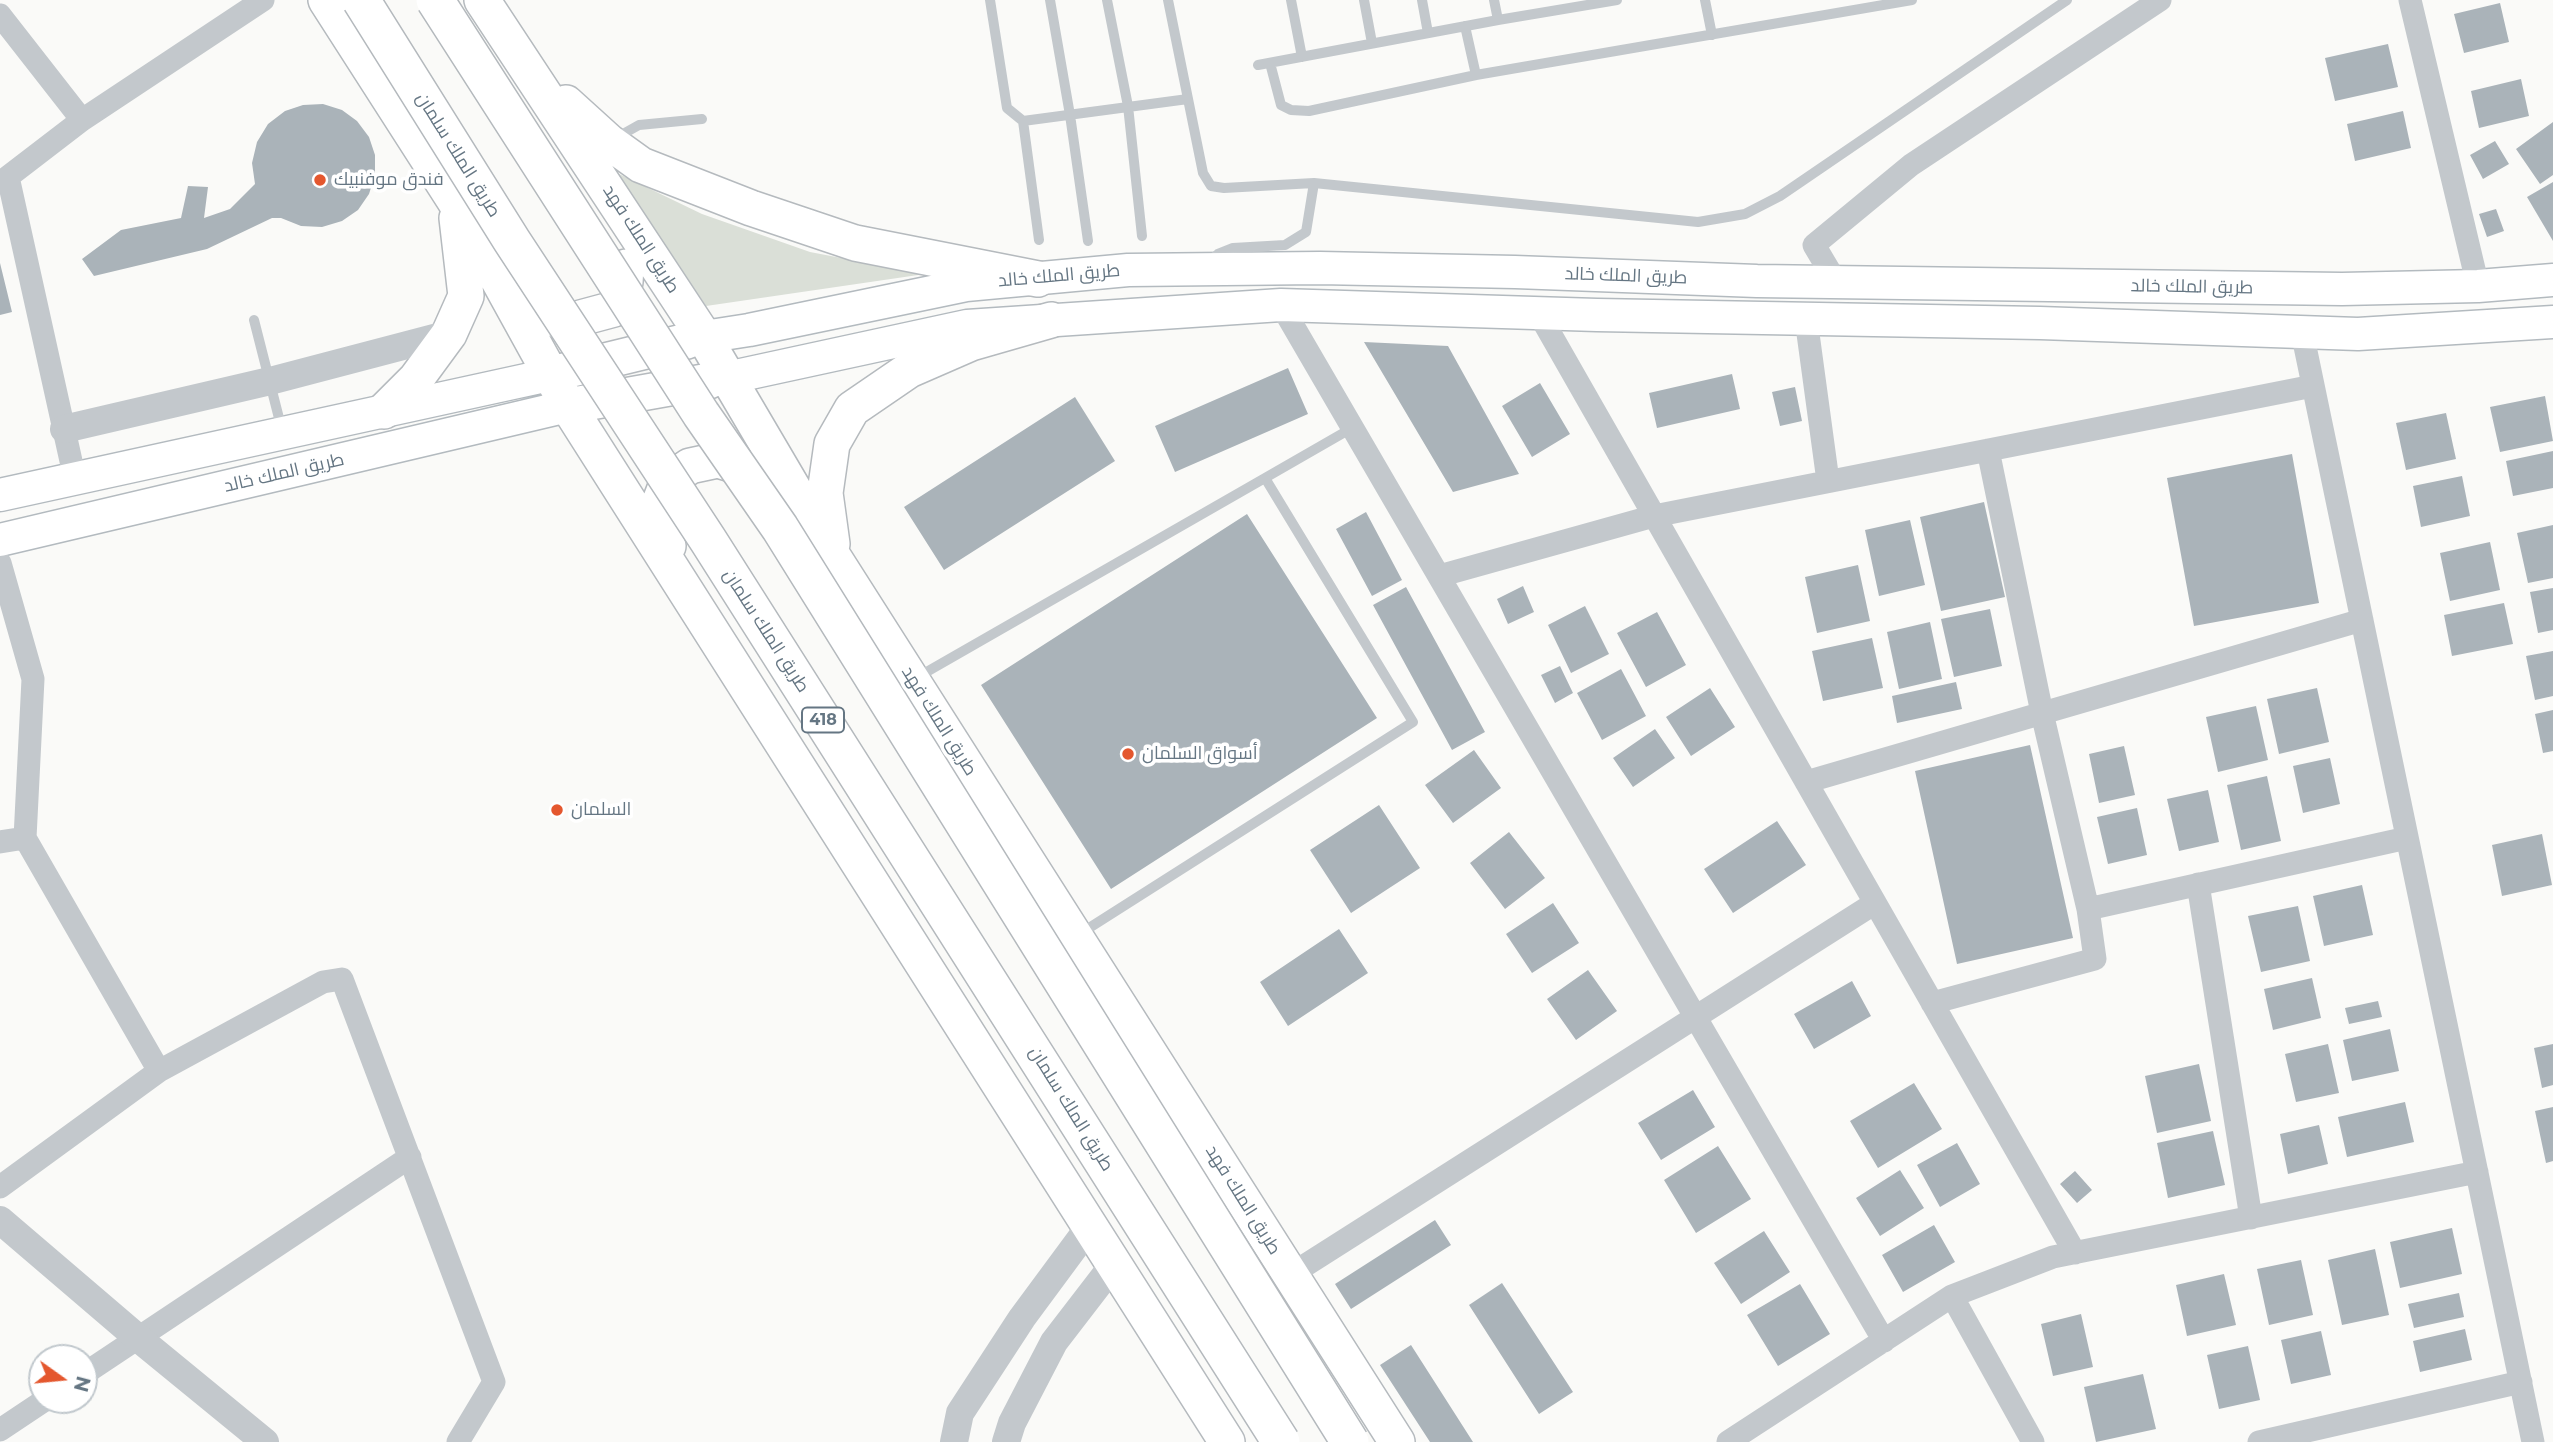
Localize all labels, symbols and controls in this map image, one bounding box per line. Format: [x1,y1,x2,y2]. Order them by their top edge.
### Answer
street label: طريق الملك سلمان [411,89,505,221]
place label: فندق موفنبيك [334,169,444,191]
marker: فندق موفنبيك [312,172,328,188]
street label: طريق الملك فهد [598,181,684,297]
street label: طريق الملك خالد [997,260,1121,292]
street label: طريق الملك خالد [1564,263,1688,289]
street label: طريق الملك خالد [2131,275,2253,299]
street label: طريق الملك خالد [222,449,346,497]
street label: طريق الملك سلمان [718,565,814,697]
street label: طريق الملك فهد [897,662,981,780]
road number: 418 [802,708,844,733]
place label: أسواق السلمان [1142,743,1257,765]
marker: أسواق السلمان [1120,746,1136,762]
place label: السلمان [571,799,631,821]
marker: السلمان [549,802,565,818]
street label: طريق الملك سلمان [1024,1043,1118,1175]
street label: طريق الملك فهد [1201,1141,1285,1259]
north arrow [28,1344,98,1414]
text: N [69,1374,95,1394]

